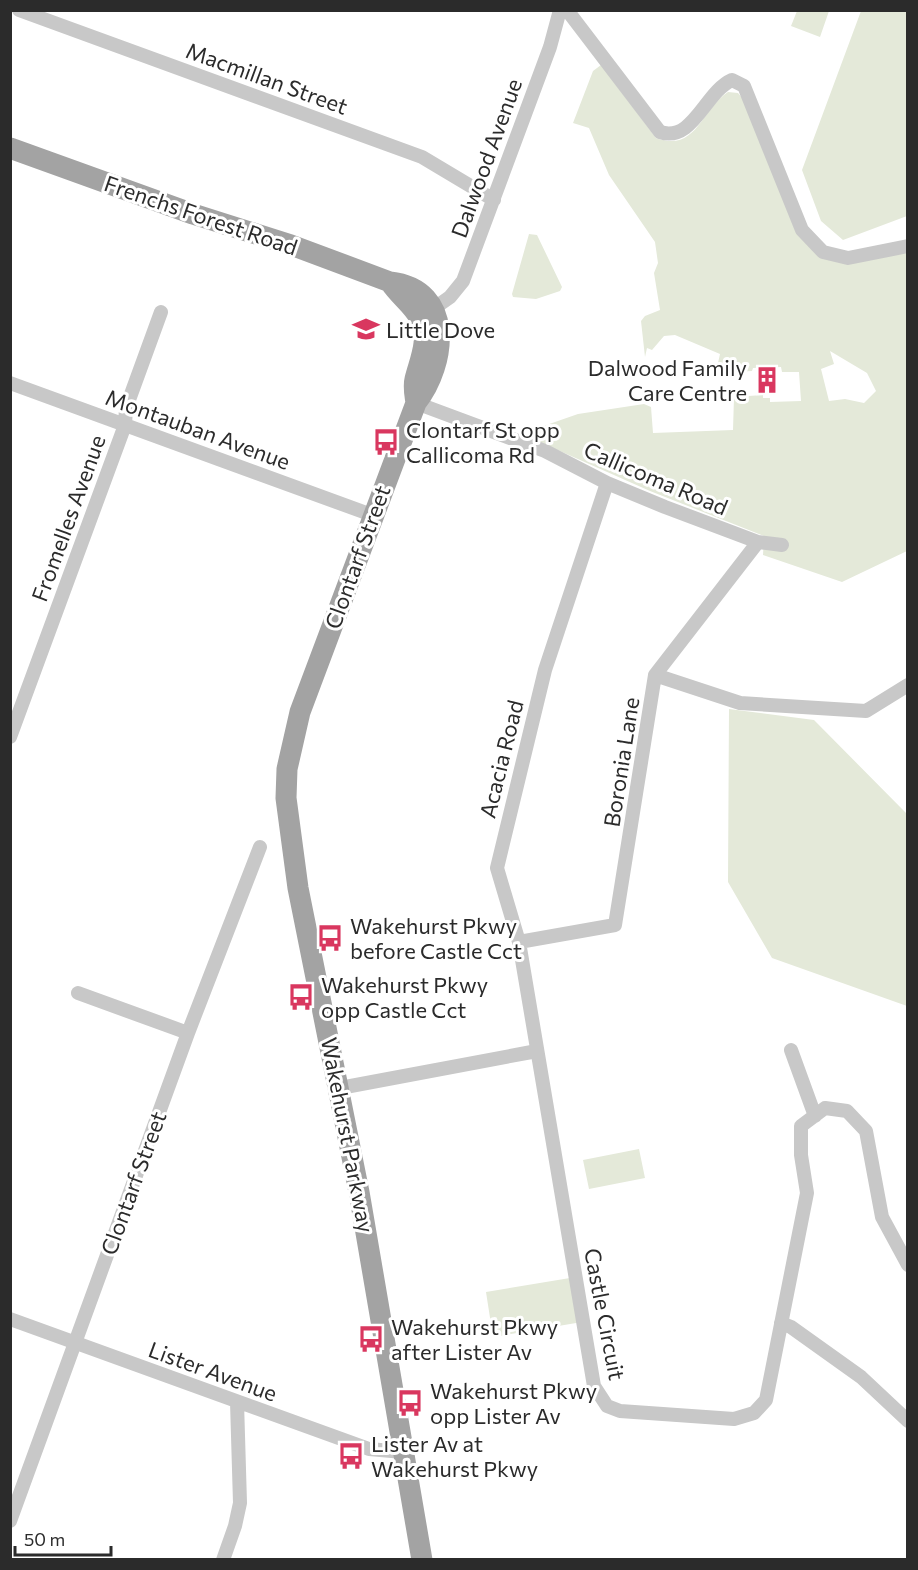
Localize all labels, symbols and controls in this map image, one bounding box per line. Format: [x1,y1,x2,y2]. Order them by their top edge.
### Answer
street label: Macmillan Street [183,36,351,120]
street label: Dalwood Avenue [445,75,527,241]
street label: Frenchs Forest Road [101,169,301,261]
school or university icon: Little Dove [351,314,381,344]
place label: Little Dove [386,316,495,343]
place label: Dalwood Family Care Centre [588,354,747,406]
building icon: Dalwood Family Care Centre [752,365,782,395]
street label: Montauban Avenue [102,383,294,475]
place label: Clontarf St opp Callicoma Rd [406,416,560,468]
bus stop icon: Clontarf St opp Callicoma Rd [371,427,401,457]
street label: Fromelles Avenue [25,431,111,605]
street label: Callicoma Road [580,436,732,520]
street label: Clontarf Street [319,482,395,632]
street label: Boronia Lane [597,695,645,829]
street label: Acacia Road [473,697,529,821]
place label: Wakehurst Pkwy before Castle Cct [350,912,522,964]
bus stop icon: Wakehurst Pkwy before Castle Cct [315,923,345,953]
place label: Wakehurst Pkwy opp Castle Cct [321,971,488,1023]
bus stop icon: Wakehurst Pkwy opp Castle Cct [286,982,316,1012]
street label: Wakehurst Parkway [316,1035,380,1235]
street label: Clontarf Street [95,1108,171,1258]
street label: Castle Circuit [579,1246,631,1382]
place label: Wakehurst Pkwy after Lister Av [391,1313,558,1365]
bus stop icon: Wakehurst Pkwy after Lister Av [356,1324,386,1354]
street label: Lister Avenue [145,1335,281,1407]
place label: Wakehurst Pkwy opp Lister Av [430,1377,597,1429]
bus stop icon: Wakehurst Pkwy opp Lister Av [395,1388,425,1418]
place label: Lister Av at Wakehurst Pkwy [371,1430,538,1482]
bus stop icon: Lister Av at Wakehurst Pkwy [336,1441,366,1471]
scale bar [15,1519,111,1557]
text: 50 m [24,1528,65,1550]

